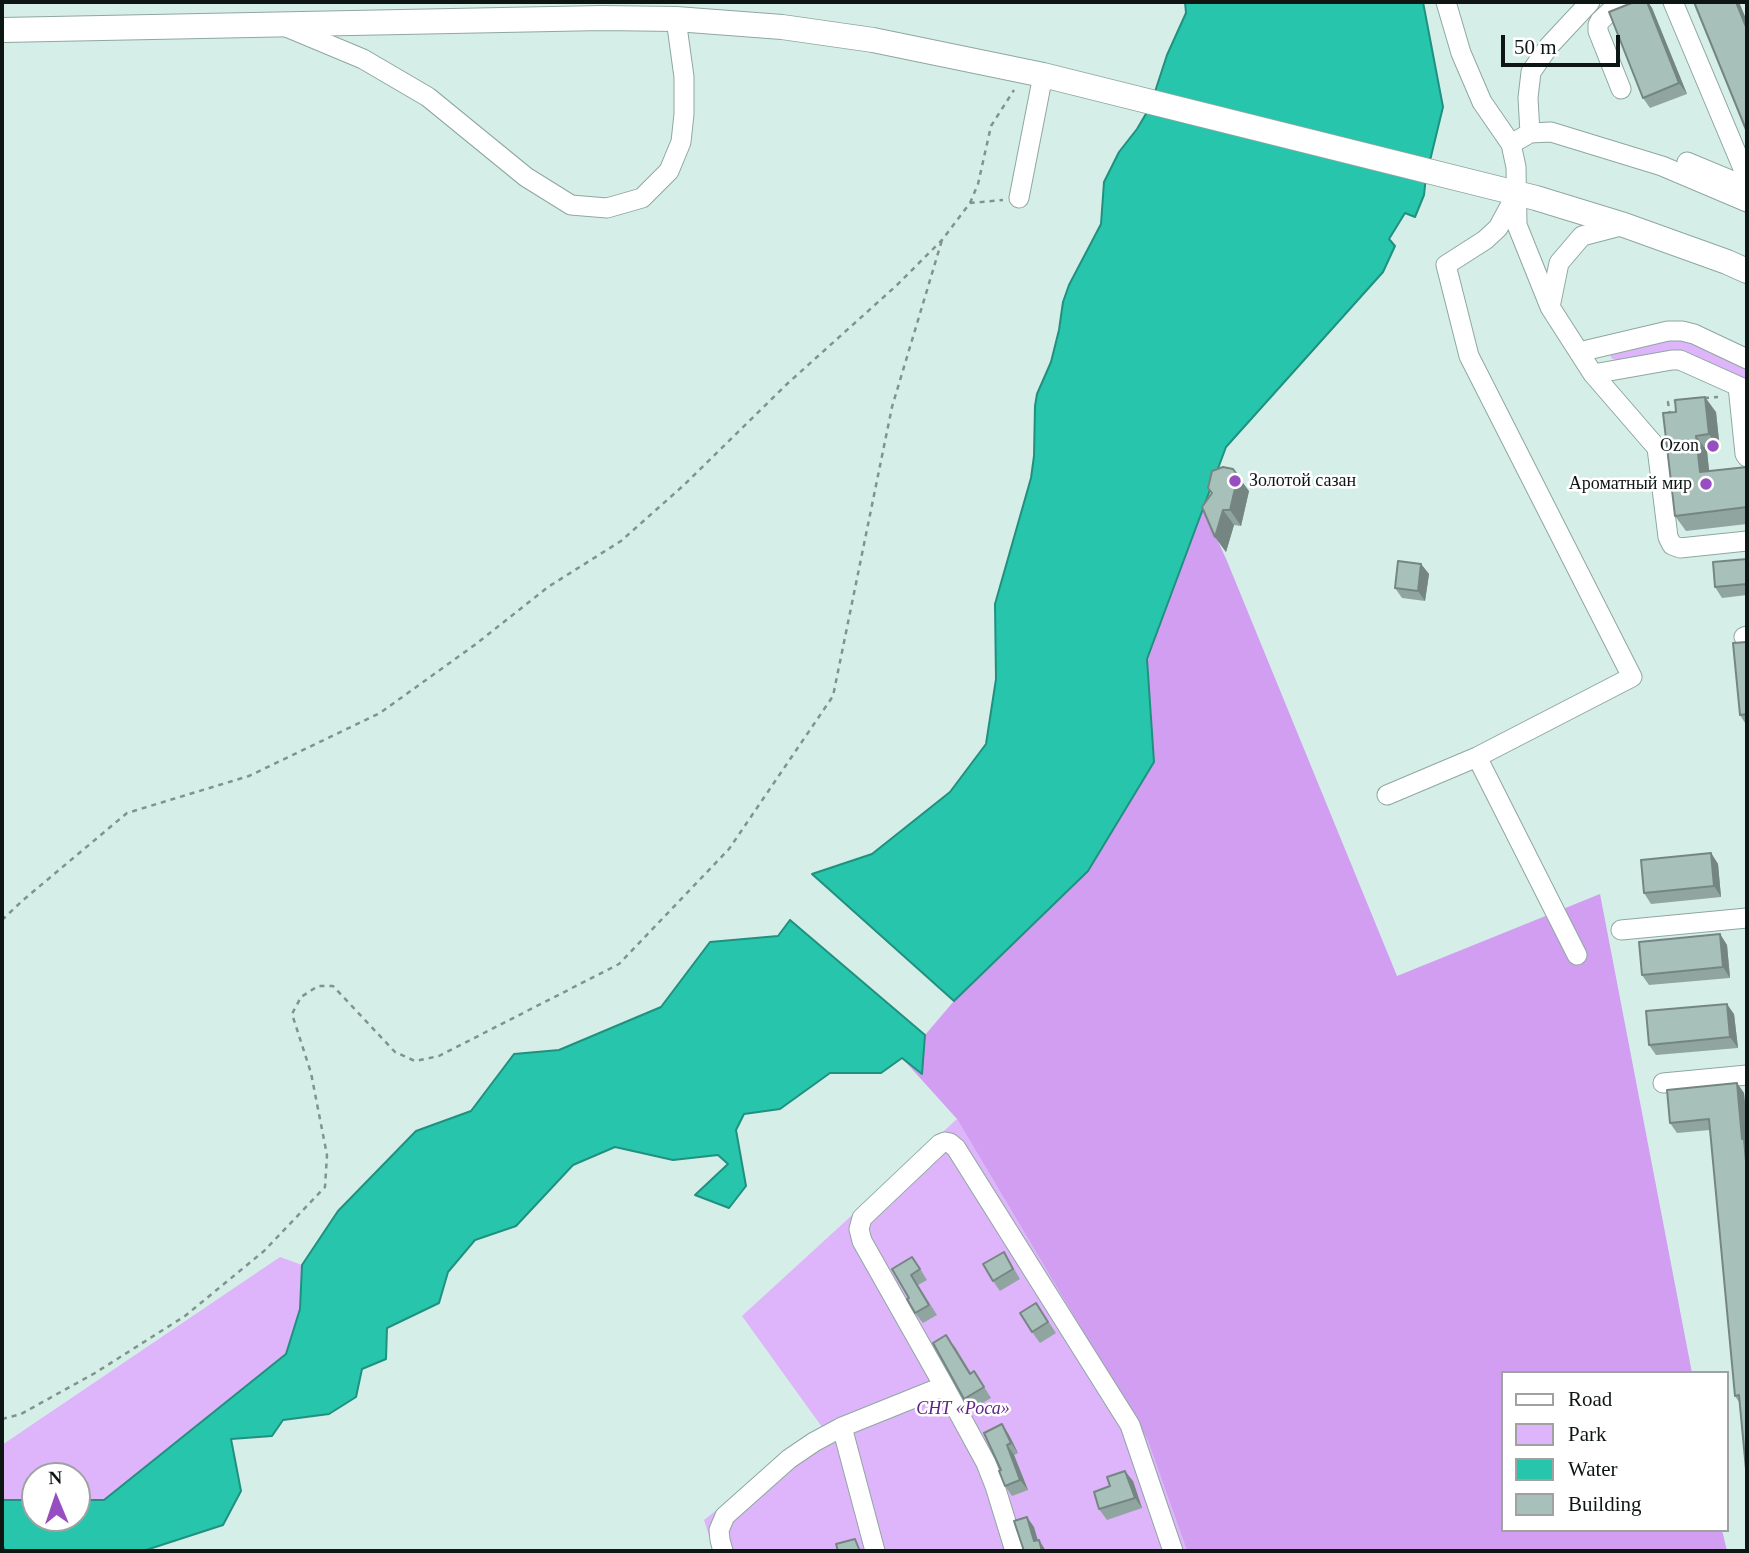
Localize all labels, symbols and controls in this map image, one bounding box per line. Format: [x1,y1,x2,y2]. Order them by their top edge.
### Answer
scale bar [1504,21,1623,65]
text: 50 m [1514,35,1557,59]
place label: Ozon [1660,435,1699,457]
marker: Ozon [1705,438,1721,454]
place label: Золотой сазан [1249,470,1356,492]
marker: Золотой сазан [1227,473,1243,489]
place label: Ароматный мир [1569,473,1692,495]
marker: Ароматный мир [1698,476,1714,492]
legend [1500,1371,1728,1532]
text: Road [1568,1387,1612,1411]
park label: СНТ «Роса» [916,1398,1010,1420]
text: Park [1568,1422,1607,1446]
text: Water [1568,1457,1618,1481]
north arrow [21,1462,91,1532]
text: N [48,1467,63,1488]
text: Building [1568,1492,1642,1516]

